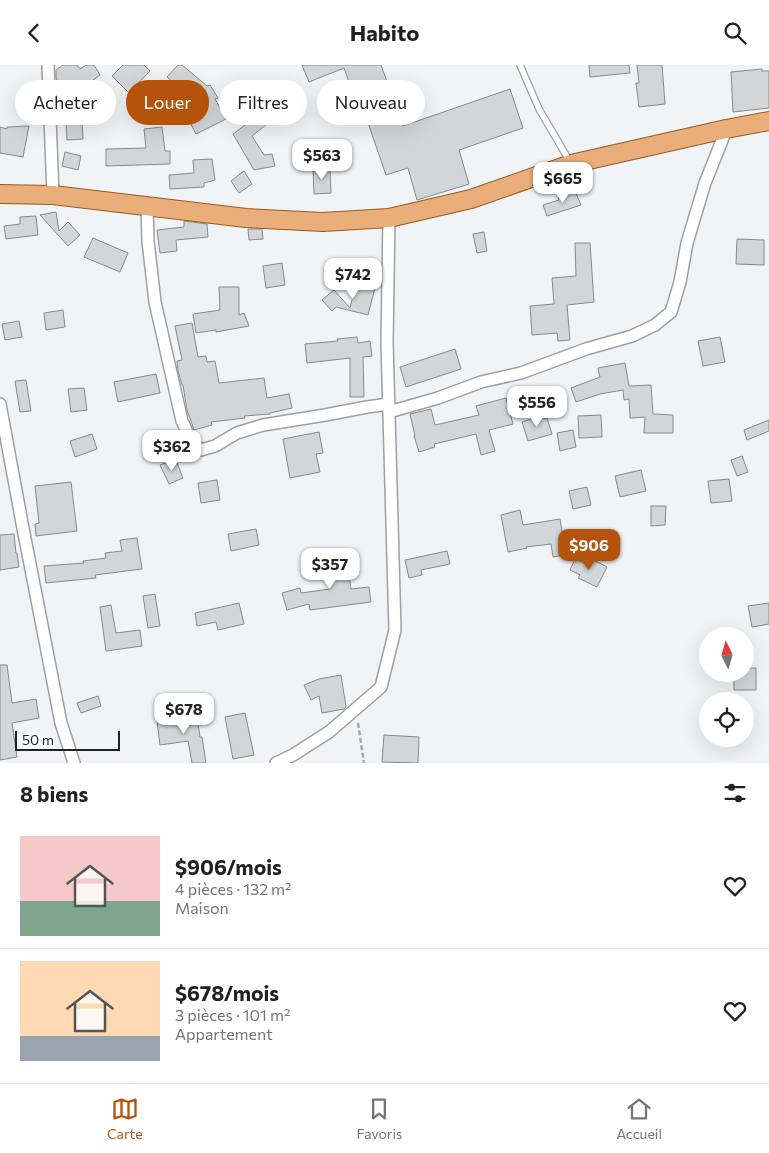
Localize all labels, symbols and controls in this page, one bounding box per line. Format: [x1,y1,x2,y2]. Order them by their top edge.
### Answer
icon: back [20,19,48,47]
text: Habito [350,19,419,46]
icon: search [721,19,749,47]
chip: Acheter [15,80,116,125]
chip: Louer [126,80,209,125]
chip: Filtres [219,80,307,125]
chip: Nouveau [317,80,425,125]
pin: $563 [292,139,352,181]
text: $563 [303,145,341,164]
pin: $665 [533,161,593,204]
text: $665 [544,168,582,187]
pin: $742 [323,257,383,300]
text: $742 [335,264,371,283]
pin: $556 [507,385,567,428]
text: $556 [518,392,556,411]
pin: $362 [142,429,202,472]
text: $362 [153,436,191,455]
pin: $906 [559,529,619,571]
text: $906 [569,535,609,554]
pin: $357 [300,547,360,590]
text: $357 [312,554,348,573]
north arrow [699,627,754,683]
map controls [699,627,754,747]
button: locate [699,692,754,747]
pin: $678 [154,693,214,735]
text: $678 [165,699,203,718]
scale bar [15,728,120,751]
text: 50 m [22,731,54,748]
icon: filters [721,779,749,807]
text: 8 biens [20,781,88,806]
text: $906/mois [175,854,282,879]
icon: home [60,856,120,916]
icon: heart [721,872,749,900]
text: 4 pièces · 132 m² [175,879,291,898]
text: Maison [175,898,229,917]
text: $678/mois [175,980,279,1005]
icon: home [60,981,120,1041]
icon: heart [721,997,749,1025]
text: 3 pièces · 101 m² [175,1005,290,1024]
text: Appartement [175,1024,273,1043]
tab: Carte [107,1095,143,1142]
tab: Favoris [357,1095,402,1142]
tab: Accueil [616,1095,662,1142]

